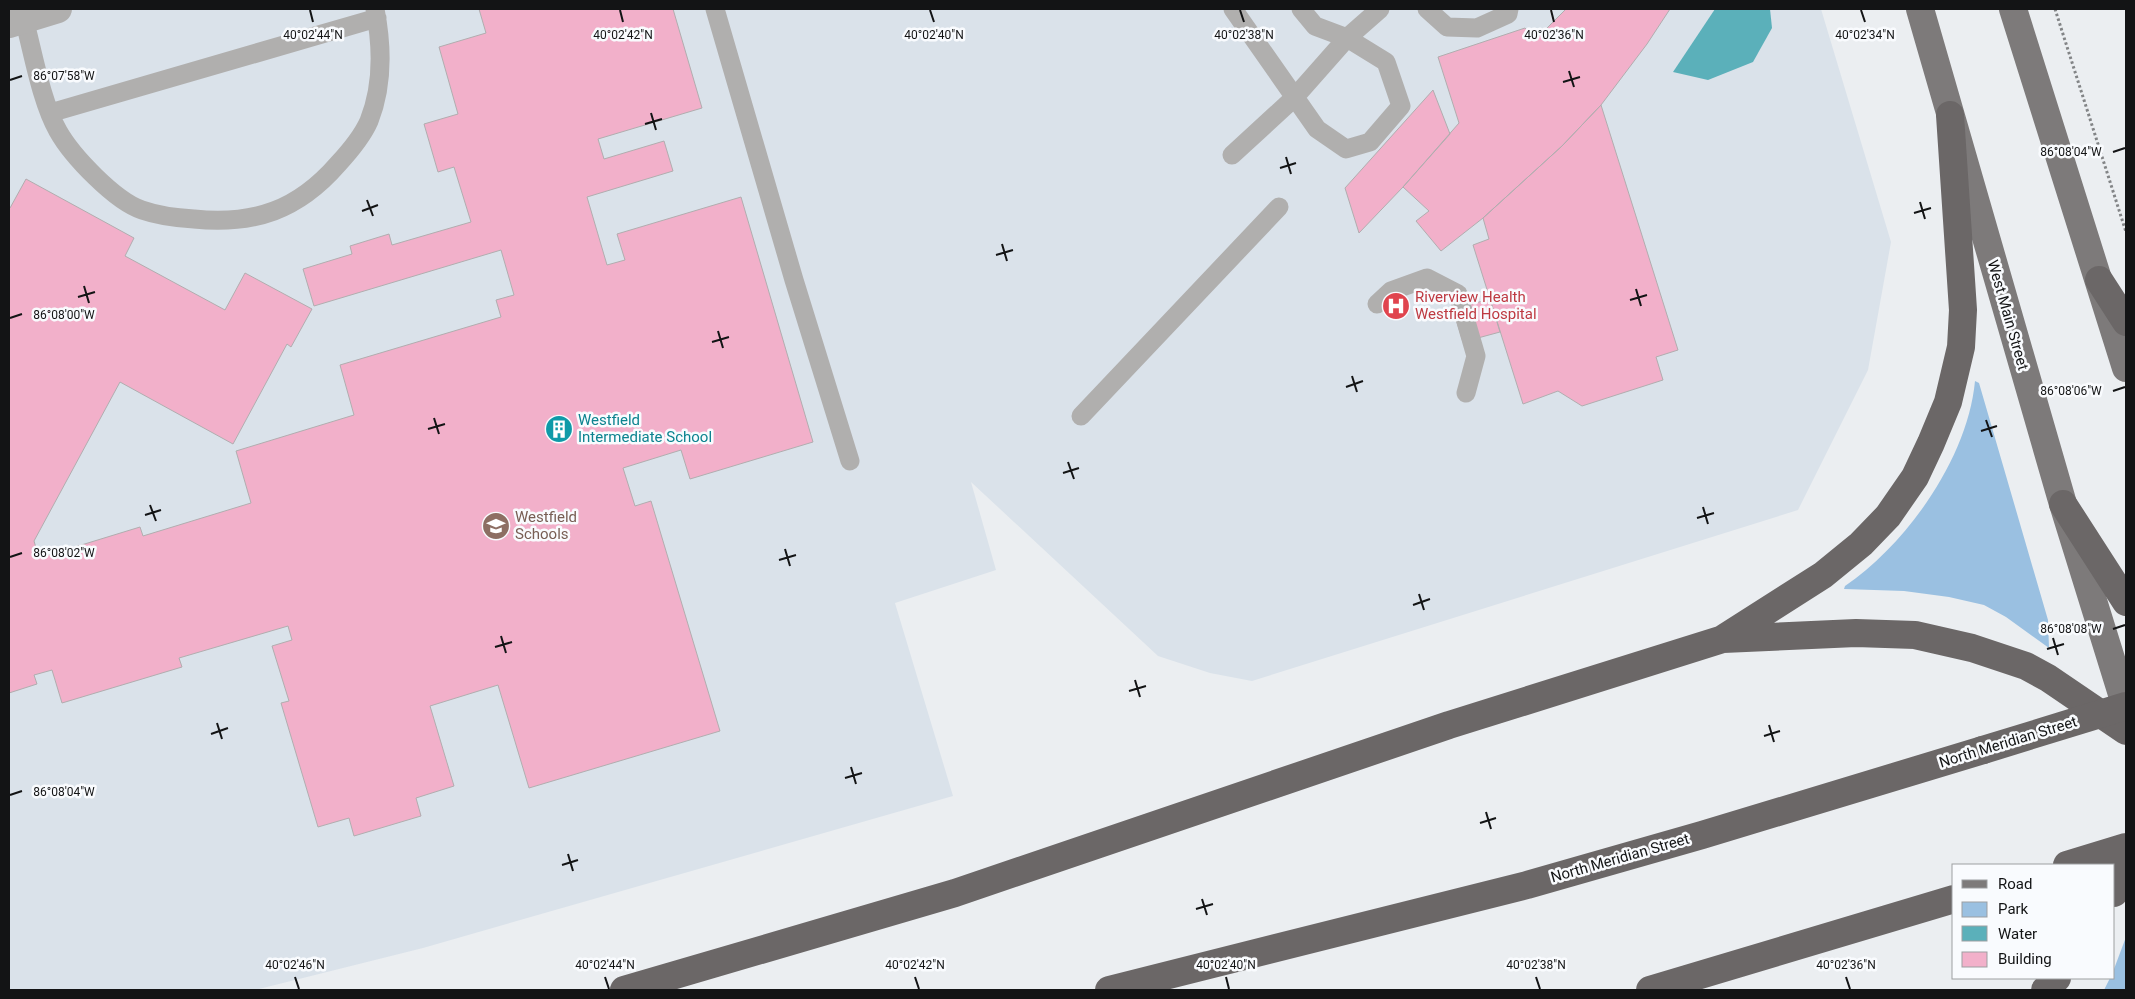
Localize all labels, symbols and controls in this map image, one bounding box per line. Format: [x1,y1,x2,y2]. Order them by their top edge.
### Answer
text: 40°02'44"N [283,28,343,42]
text: 40°02'42"N [593,28,653,42]
text: 40°02'40"N [904,28,964,42]
text: 40°02'38"N [1214,28,1274,42]
text: 40°02'36"N [1524,28,1584,42]
text: 40°02'34"N [1835,28,1895,42]
text: 86°07'58"W [33,69,95,83]
text: 86°08'04"W [2040,145,2102,159]
street label: West Main Street [1984,258,2032,372]
place label: Riverview Health Westfield Hospital [1415,288,1537,323]
hospital icon: Riverview Health Westfield Hospital [1381,291,1411,321]
text: 86°08'00"W [33,308,95,322]
text: 86°08'06"W [2040,384,2102,398]
place label: Westfield Intermediate School [578,411,712,446]
building icon: Westfield Intermediate School [544,414,574,444]
place label: Westfield Schools [515,508,577,543]
school or university icon: Westfield Schools [481,511,511,541]
text: 86°08'02"W [33,546,95,560]
text: 86°08'08"W [2040,622,2102,636]
street label: North Meridian Street [1937,712,2079,772]
text: 86°08'04"W [33,785,95,799]
street label: North Meridian Street [1549,830,1691,886]
legend [1952,864,2115,979]
text: Road [1998,875,2032,893]
text: Park [1998,900,2029,918]
text: Water [1998,925,2037,943]
text: Building [1998,950,2052,968]
text: 40°02'46"N [265,958,325,972]
text: 40°02'44"N [575,958,635,972]
text: 40°02'42"N [885,958,945,972]
text: 40°02'40"N [1196,958,1256,972]
text: 40°02'38"N [1506,958,1566,972]
text: 40°02'36"N [1816,958,1876,972]

